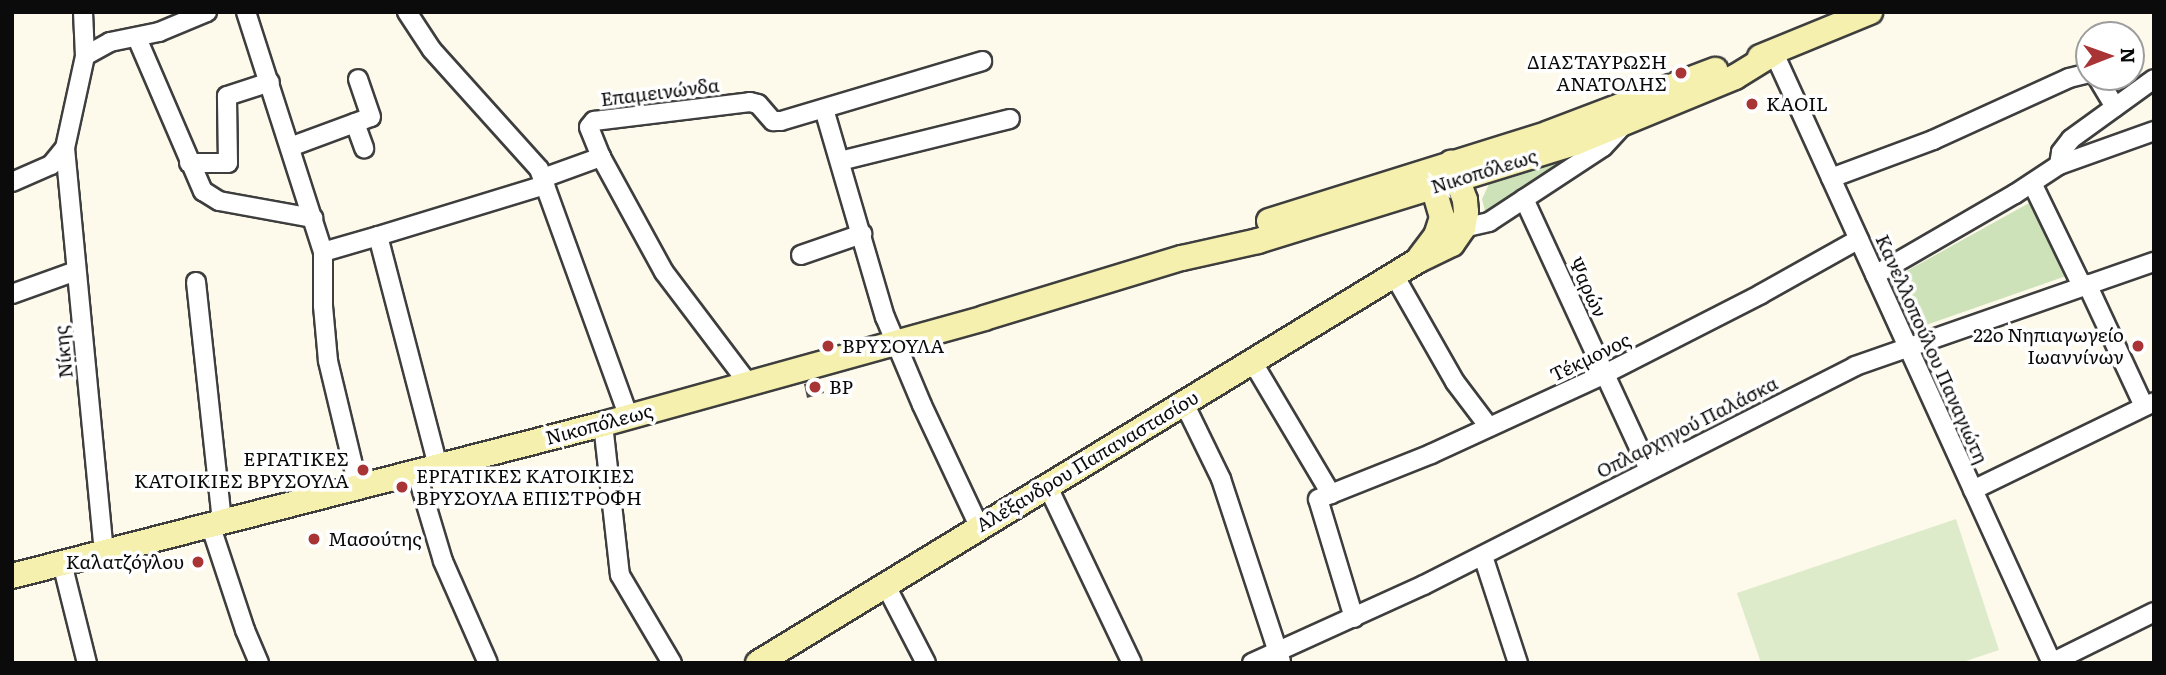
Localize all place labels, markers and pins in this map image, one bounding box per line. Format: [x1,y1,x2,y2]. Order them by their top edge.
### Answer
place label: ΔΙΑΣΤΑΥΡΩΣΗ ΑΝΑΤΟΛΗΣ [1527,51,1667,95]
marker: ΔΙΑΣΤΑΥΡΩΣΗ ΑΝΑΤΟΛΗΣ [1673,65,1689,81]
place label: KAOIL [1766,93,1828,115]
marker: KAOIL [1744,96,1760,112]
place label: 22ο Νηπιαγωγείο Ιωαννίνων [1973,324,2124,368]
place label: ΒΡΥΣΟΥΛΑ [842,335,944,357]
marker: ΒΡΥΣΟΥΛΑ [820,338,836,354]
marker: 22ο Νηπιαγωγείο Ιωαννίνων [2130,338,2146,354]
place label: BP [829,376,853,398]
marker: BP [807,379,823,395]
place label: ΕΡΓΑΤΙΚΕΣ ΚΑΤΟΙΚΙΕΣ ΒΡΥΣΟΥΛΑ [134,448,349,492]
marker: ΕΡΓΑΤΙΚΕΣ ΚΑΤΟΙΚΙΕΣ ΒΡΥΣΟΥΛΑ [355,462,371,478]
place label: ΕΡΓΑΤΙΚΕΣ ΚΑΤΟΙΚΙΕΣ ΒΡΥΣΟΥΛΑ ΕΠΙΣΤΡΟΦΗ [416,465,642,509]
marker: ΕΡΓΑΤΙΚΕΣ ΚΑΤΟΙΚΙΕΣ ΒΡΥΣΟΥΛΑ ΕΠΙΣΤΡΟΦΗ [394,479,410,495]
place label: Μασούτης [328,528,422,550]
marker: Μασούτης [306,531,322,547]
place label: Καλατζόγλου [66,551,184,573]
marker: Καλατζόγλου [190,554,206,570]

